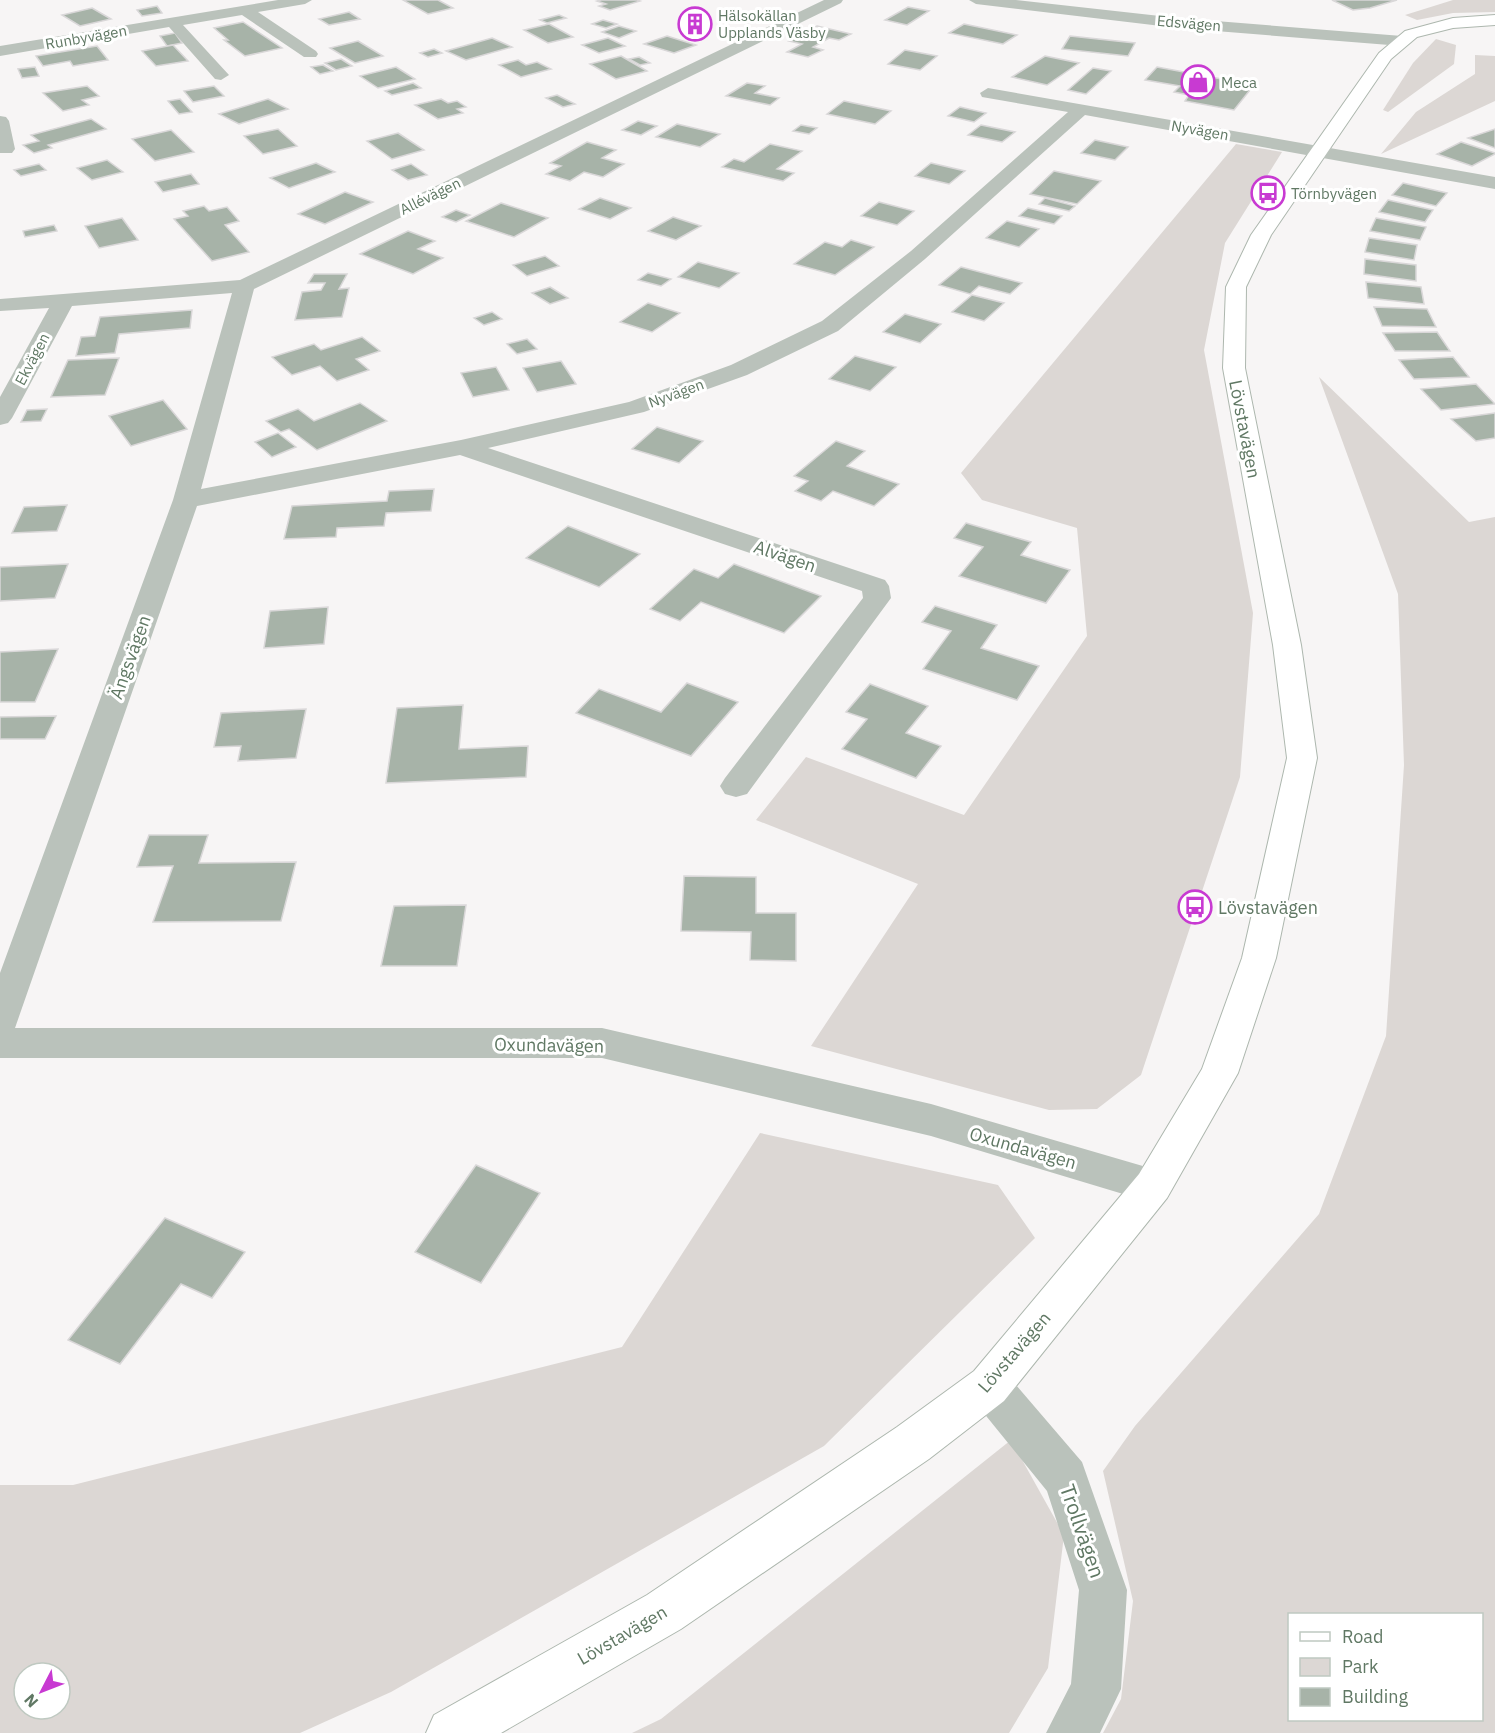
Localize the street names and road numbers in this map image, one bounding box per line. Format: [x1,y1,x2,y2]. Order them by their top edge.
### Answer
street label: Edsvägen [1156,11,1222,35]
street label: Runbyvägen [44,20,128,54]
street label: Nyvägen [1170,116,1230,144]
street label: Allévägen [396,173,464,219]
street label: Ekvägen [10,330,54,388]
street label: Nyvägen [646,374,706,412]
street label: Lövstavägen [1224,378,1266,480]
street label: Alvägen [751,535,819,577]
street label: Ängsvägen [104,612,156,702]
street label: Oxundavägen [494,1033,604,1057]
street label: Oxundavägen [967,1122,1079,1174]
street label: Lövstavägen [973,1307,1055,1397]
street label: Trollvägen [1054,1480,1112,1582]
street label: Lövstavägen [573,1600,671,1670]

